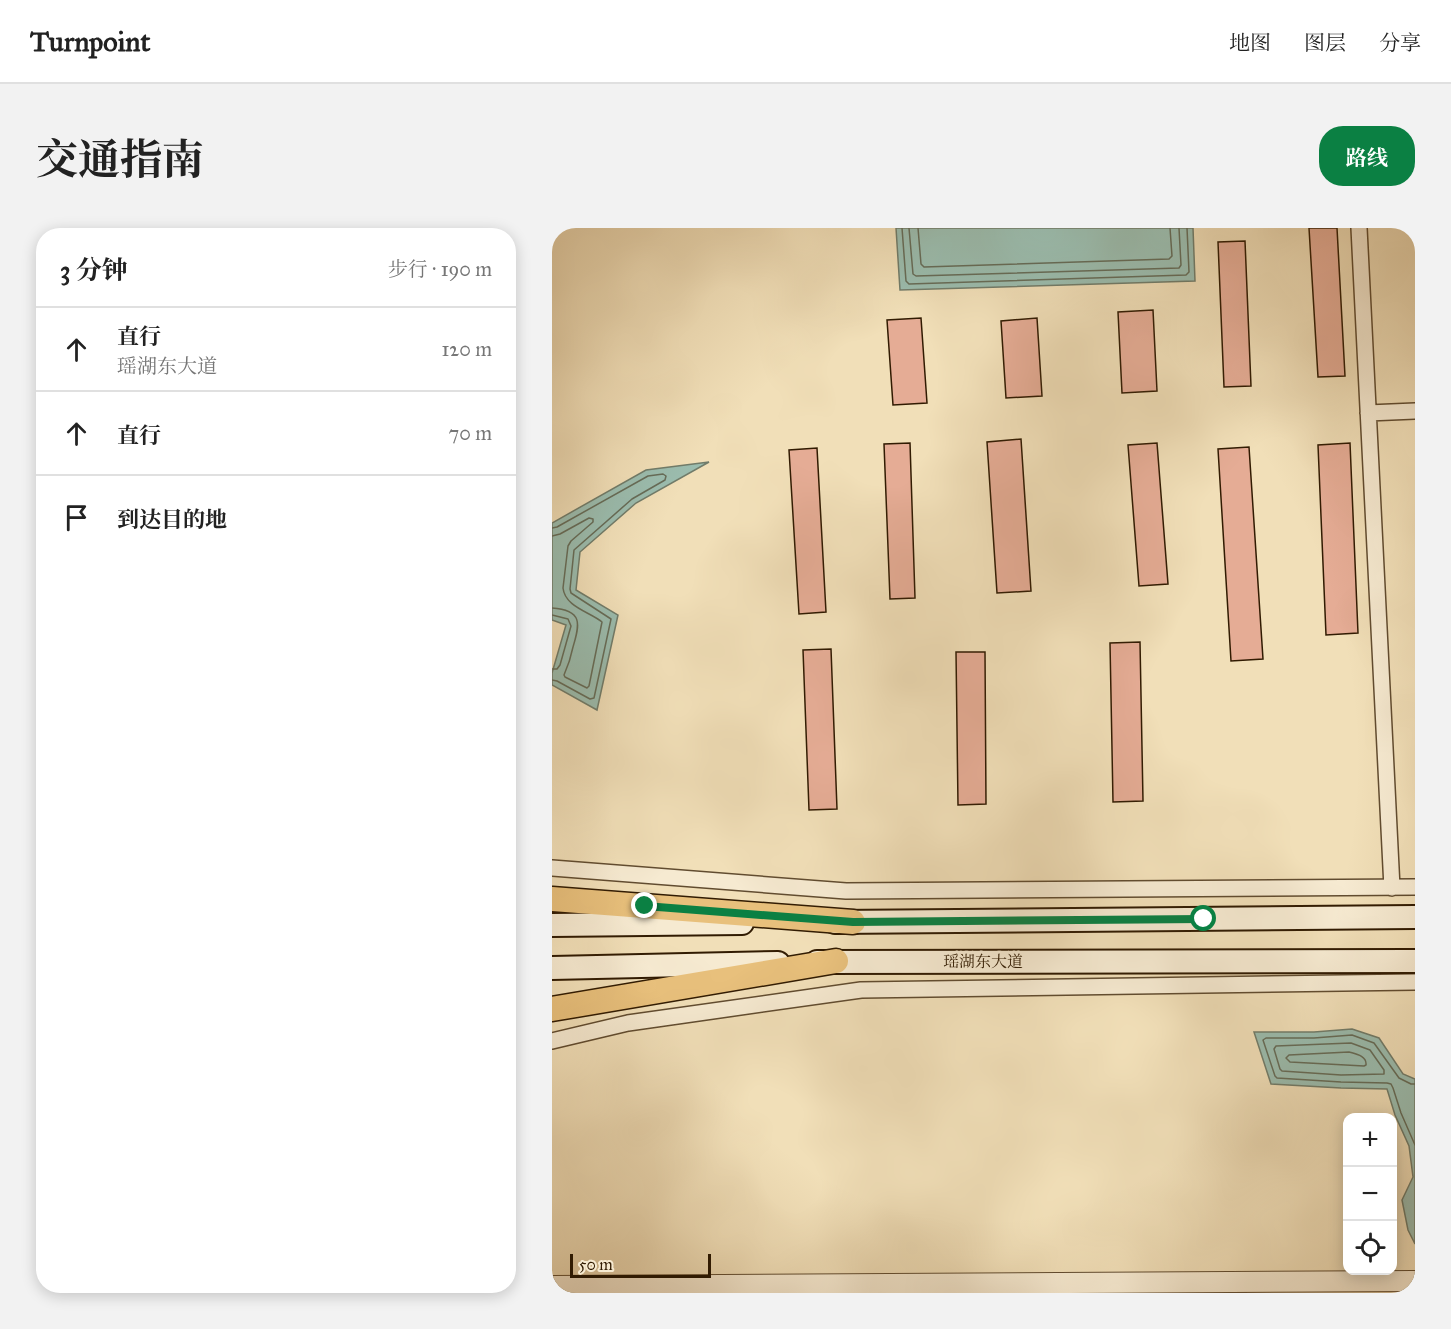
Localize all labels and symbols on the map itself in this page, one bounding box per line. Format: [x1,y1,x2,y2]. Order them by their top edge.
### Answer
route end [631,892,657,918]
route start [1190,905,1216,931]
street label: 瑶湖东大道 [943,952,1023,971]
scale bar [570,1251,711,1278]

